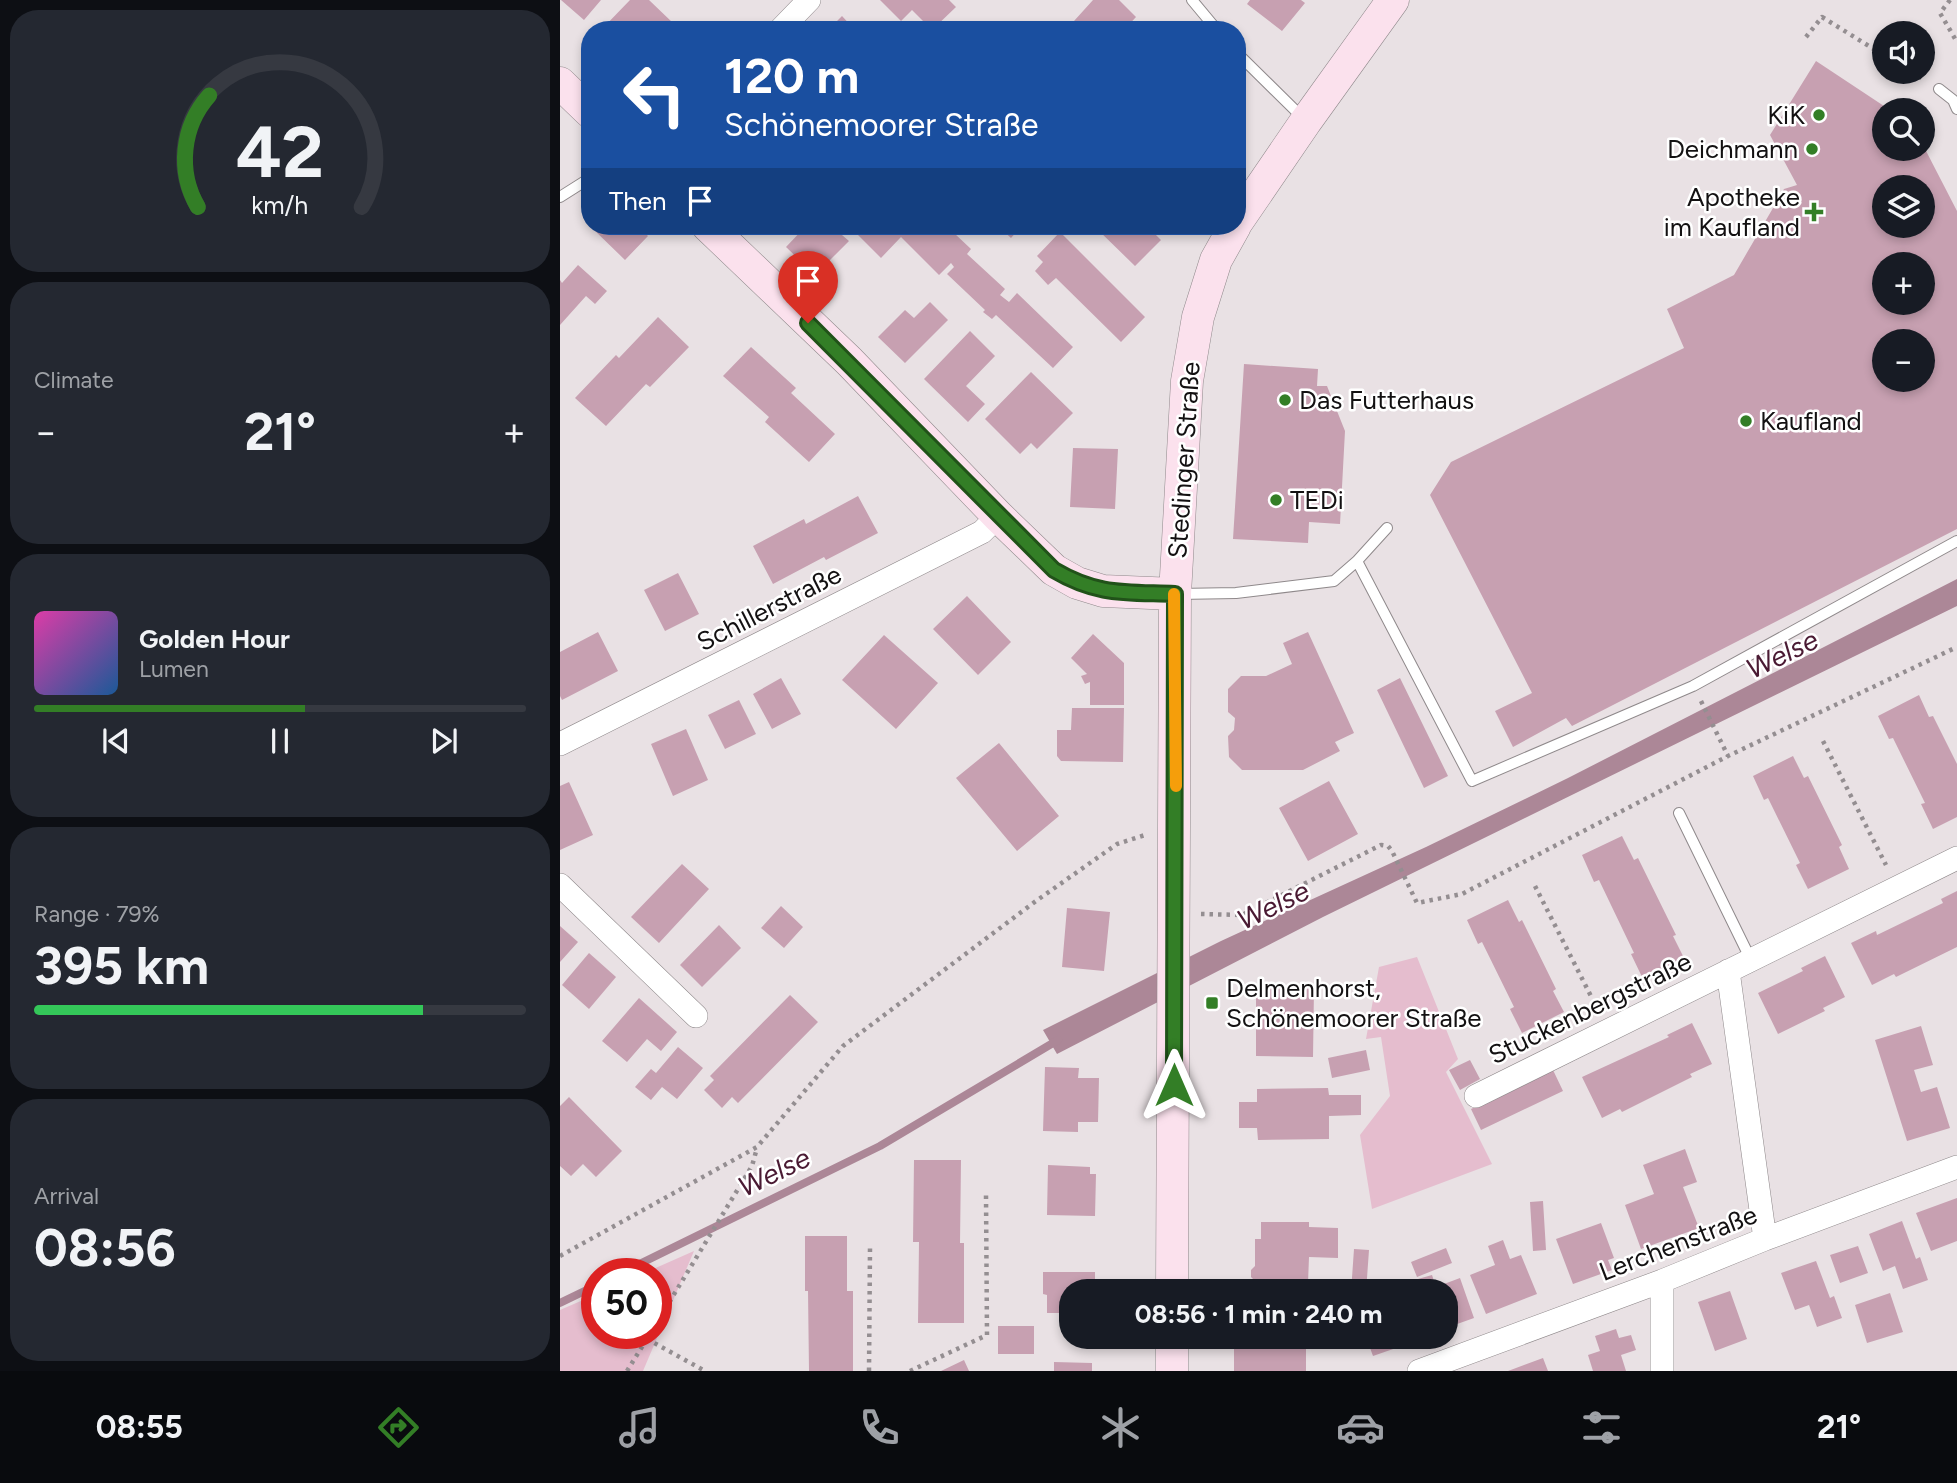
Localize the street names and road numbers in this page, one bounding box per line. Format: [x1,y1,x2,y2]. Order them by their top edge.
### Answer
street label: Stedinger Straße [1161,361,1207,559]
street label: Schillerstraße [691,558,847,658]
street label: Stuckenbergstraße [1483,945,1697,1071]
street label: Lerchenstraße [1594,1198,1762,1288]

